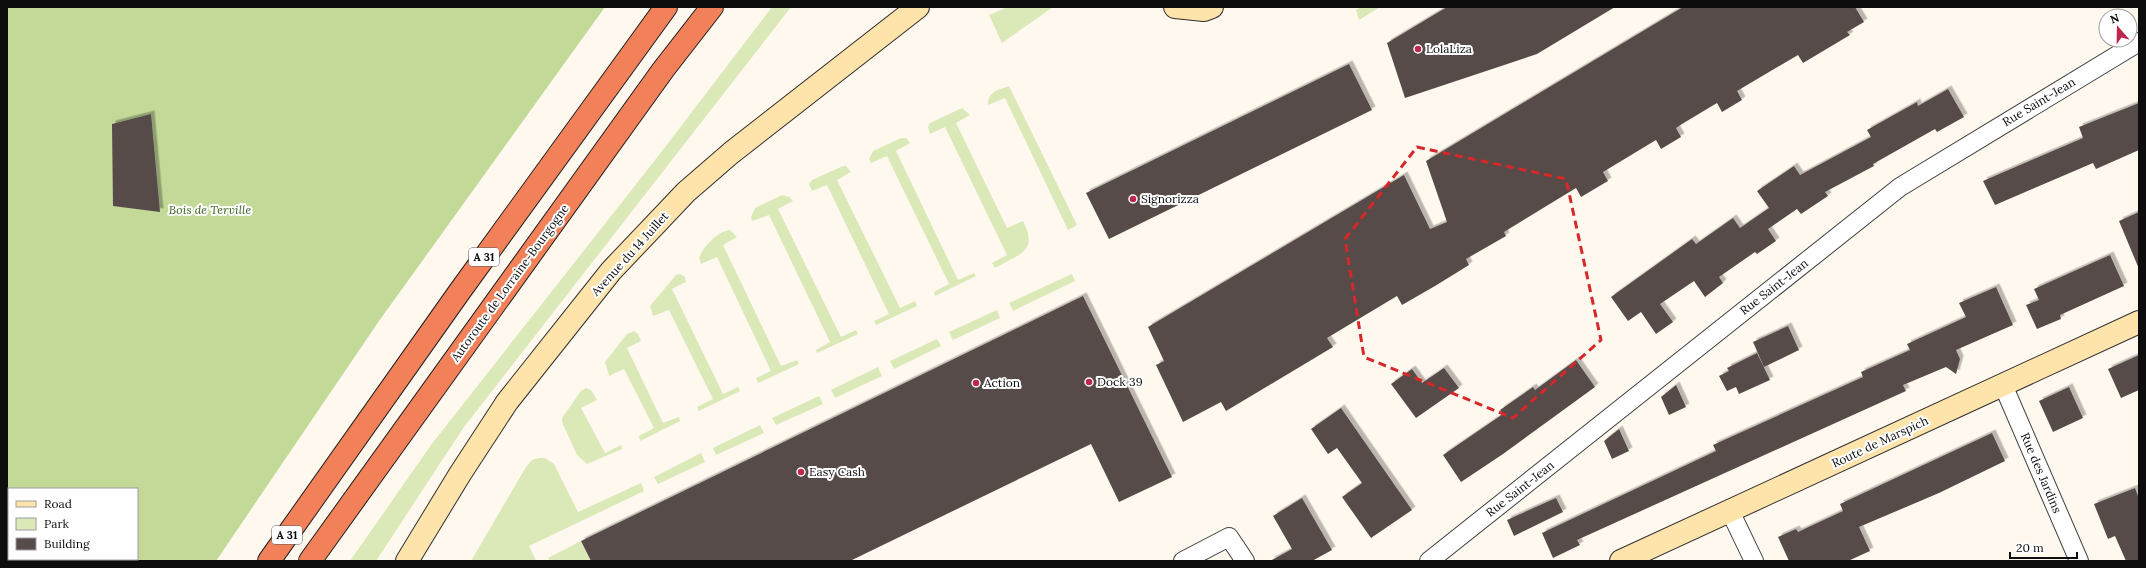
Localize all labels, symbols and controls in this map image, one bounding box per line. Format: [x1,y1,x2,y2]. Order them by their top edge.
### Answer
north arrow [2098,8,2138,48]
text: N [2108,10,2121,27]
place label: LolaLiza [1426,41,1472,56]
marker: LolaLiza [1413,44,1423,54]
street label: Rue Saint-Jean [2000,74,2078,129]
place label: Signorizza [1141,191,1199,206]
marker: Signorizza [1128,194,1138,204]
street label: Autoroute de Lorraine-Bourgogne [447,201,572,365]
park label: Bois de Terville [169,202,251,217]
street label: Avenue du 14 Juillet [587,208,672,300]
road number: A 31 [469,248,499,266]
street label: Rue Saint-Jean [1737,255,1811,318]
place label: Dock 39 [1097,374,1143,389]
place label: Action [983,375,1020,390]
marker: Dock 39 [1084,377,1094,387]
marker: Action [971,378,981,388]
street label: Route de Marspich [1829,413,1930,471]
street label: Rue des Jardins [2018,430,2065,516]
street label: Rue Saint-Jean [1483,457,1557,520]
place label: Easy Cash [809,464,865,479]
marker: Easy Cash [796,467,806,477]
legend [8,488,138,560]
text: Road [44,496,72,511]
text: Park [44,516,70,531]
road number: A 31 [272,526,302,544]
scale bar [2010,534,2077,560]
text: Building [44,536,90,551]
text: 20 m [2016,540,2044,555]

